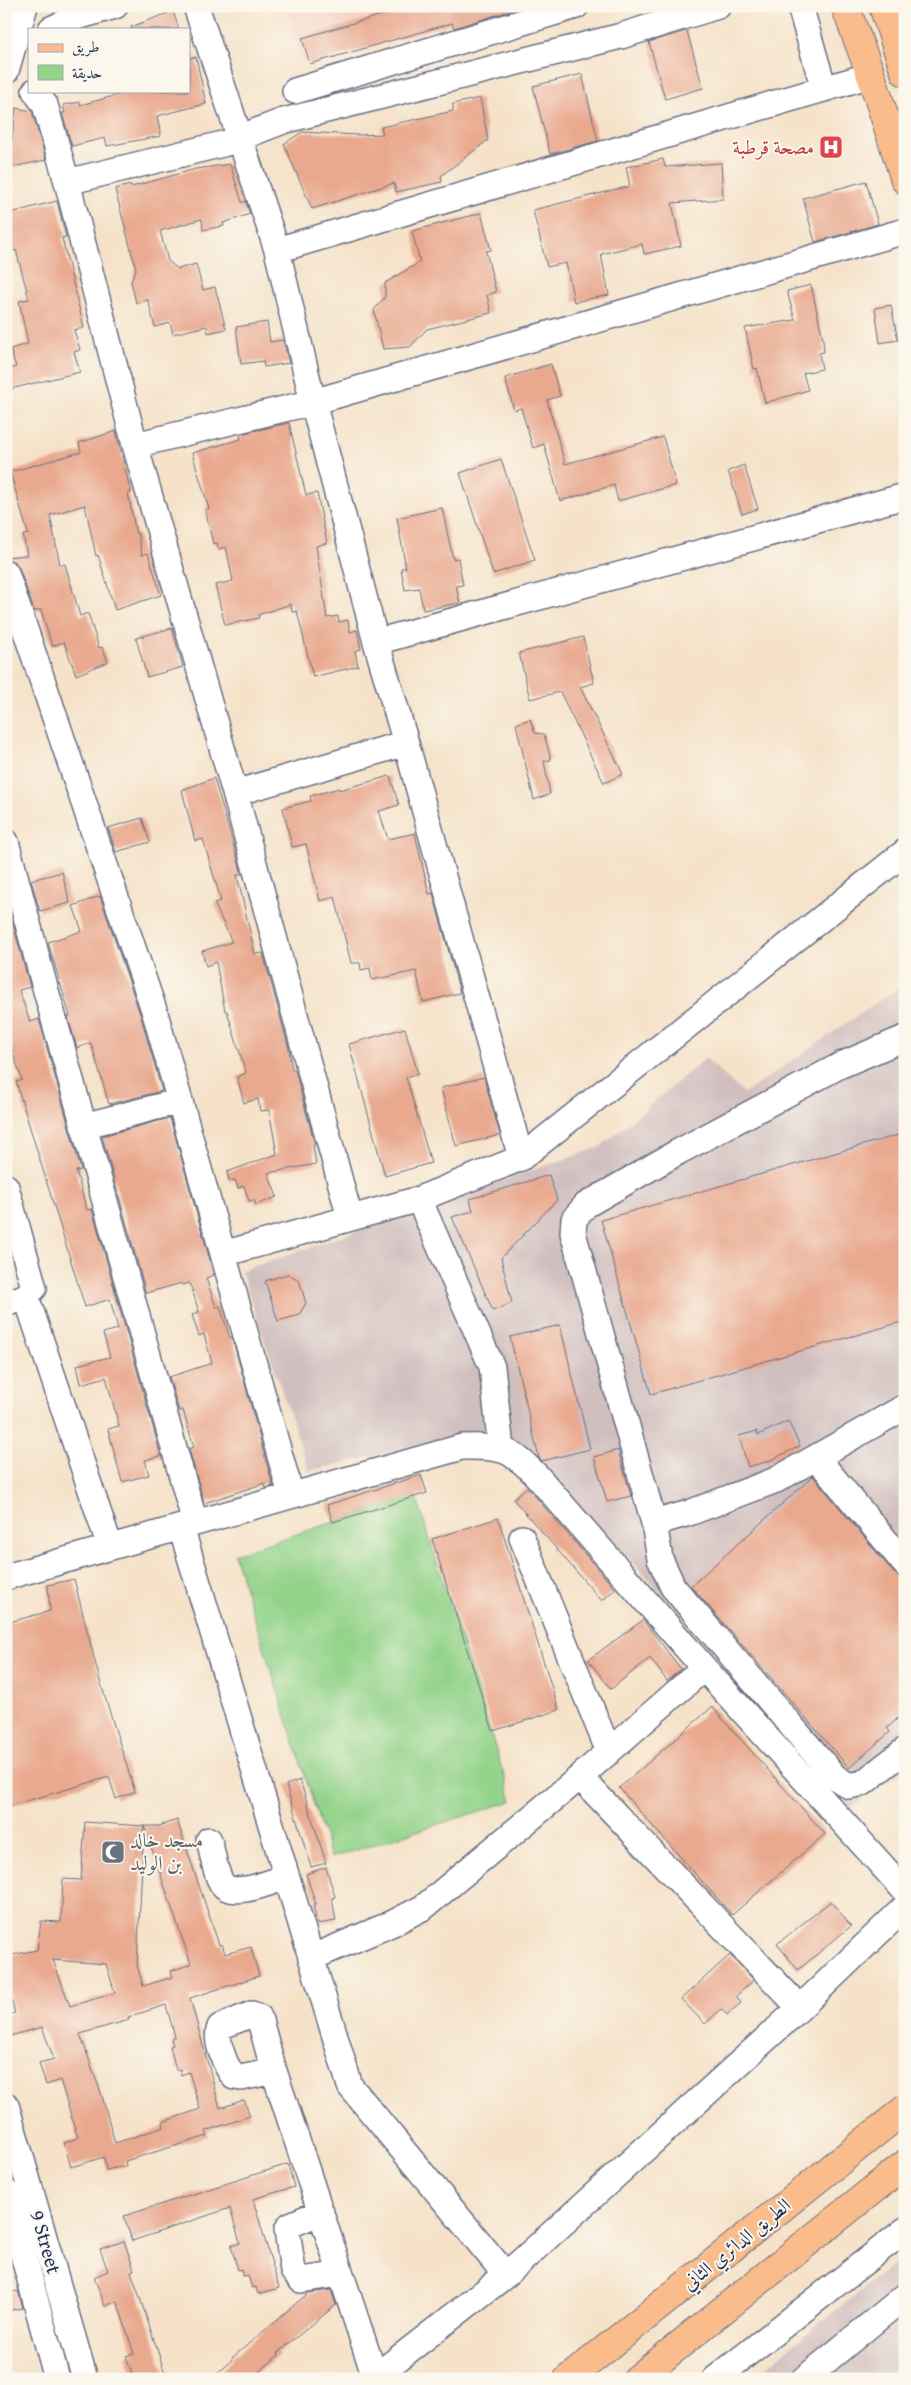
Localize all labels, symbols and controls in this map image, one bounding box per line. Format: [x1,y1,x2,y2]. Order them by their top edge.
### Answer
legend [28,28,190,92]
text: طريق [72,36,99,57]
text: حديقة [72,62,102,83]
place label: مصحة قرطبة [733,132,814,161]
hospital icon: مصحة قرطبة [818,134,844,160]
place label: مسجد خالد بن الوليد [130,1825,203,1877]
mosque icon: مسجد خالد بن الوليد [100,1839,126,1865]
street label: الطريق الدائري الثاني [675,2190,798,2298]
street label: 9 Street [24,2207,69,2277]

